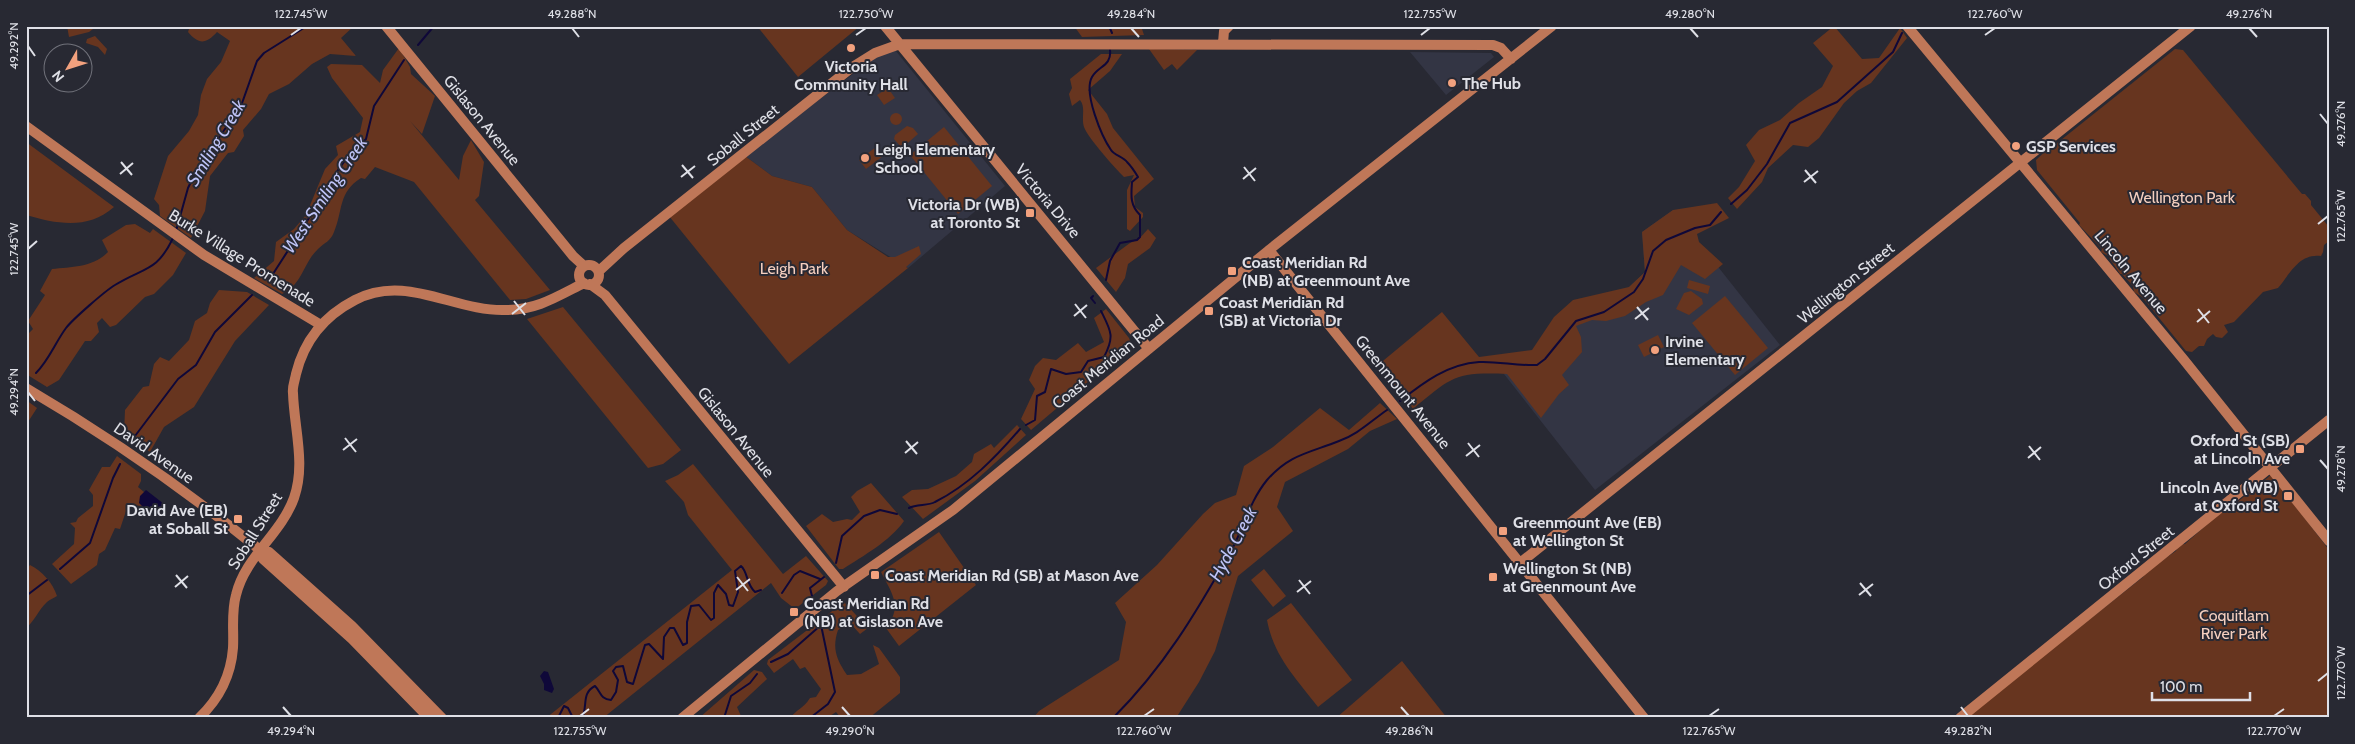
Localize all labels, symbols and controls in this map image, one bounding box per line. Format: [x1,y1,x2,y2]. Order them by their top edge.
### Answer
text: 122.745°W [275,6,328,21]
text: 49.288°N [548,6,596,21]
text: 122.750°W [839,6,894,21]
text: 49.284°N [1107,6,1155,21]
text: 122.755°W [1404,6,1457,21]
text: 49.280°N [1665,6,1715,21]
text: 122.760°W [1968,6,2023,21]
text: 49.276°N [2226,6,2272,21]
text: 49.292°N [6,22,21,70]
north arrow [42,42,92,92]
marker: Victoria Community Hall [845,42,857,54]
place label: Victoria Community Hall [794,57,908,94]
text: N [48,67,68,86]
street label: Gislason Avenue [440,71,524,169]
place label: The Hub [1462,74,1521,93]
marker: The Hub [1446,77,1458,89]
water label: Smiling Creek [182,95,251,190]
street label: Soball Street [703,100,783,170]
text: 49.276°N [2333,101,2348,147]
water label: West Smiling Creek [278,131,373,258]
place label: GSP Services [2026,137,2116,156]
place label: Leigh Elementary School [875,140,996,177]
marker: GSP Services [2010,140,2022,152]
marker: Leigh Elementary School [859,152,871,164]
street label: Victoria Drive [1012,160,1084,242]
park label: Wellington Park [2129,188,2236,207]
text: 122.765°W [2333,189,2348,242]
place label: Victoria Dr (WB) at Toronto St [908,195,1020,232]
street label: Burke Village Promenade [165,205,319,311]
marker: Victoria Dr (WB) at Toronto St [1024,207,1036,219]
text: 122.745°W [6,222,21,275]
street label: Lincoln Avenue [2091,226,2171,318]
street label: Wellington Street [1794,238,1898,328]
place label: Coast Meridian Rd (NB) at Greenmount Ave [1242,253,1410,290]
park label: Leigh Park [760,259,829,278]
marker: Coast Meridian Rd (NB) at Greenmount Ave [1226,265,1238,277]
place label: Coast Meridian Rd (SB) at Victoria Dr [1219,293,1344,330]
marker: Coast Meridian Rd (SB) at Victoria Dr [1203,305,1215,317]
street label: Coast Meridian Road [1048,311,1168,413]
street label: Greenmount Avenue [1351,331,1455,453]
place label: Irvine Elementary [1665,332,1745,369]
marker: Irvine Elementary [1649,344,1661,356]
text: 49.294°N [6,368,21,416]
street label: Gislason Avenue [694,383,778,481]
street label: David Avenue [110,418,198,488]
place label: Oxford St (SB) at Lincoln Ave [2190,431,2290,468]
marker: Oxford St (SB) at Lincoln Ave [2294,443,2306,455]
text: 49.278°N [2333,445,2348,493]
place label: Lincoln Ave (WB) at Oxford St [2160,478,2278,515]
street label: Soball Street [224,489,286,573]
marker: Lincoln Ave (WB) at Oxford St [2282,490,2294,502]
place label: David Ave (EB) at Soball St [126,501,228,538]
water label: Hyde Creek [1204,502,1262,585]
marker: David Ave (EB) at Soball St [232,513,244,525]
place label: Greenmount Ave (EB) at Wellington St [1513,513,1662,550]
street label: Oxford Street [2094,521,2178,594]
marker: Greenmount Ave (EB) at Wellington St [1497,525,1509,537]
place label: Wellington St (NB) at Greenmount Ave [1503,559,1636,596]
place label: Coast Meridian Rd (SB) at Mason Ave [885,566,1139,585]
marker: Coast Meridian Rd (SB) at Mason Ave [869,569,881,581]
marker: Wellington St (NB) at Greenmount Ave [1487,571,1499,583]
place label: Coast Meridian Rd (NB) at Gislason Ave [804,594,943,631]
marker: Coast Meridian Rd (NB) at Gislason Ave [788,606,800,618]
park label: Coquitlam River Park [2199,606,2269,643]
text: 122.770°W [2333,645,2348,700]
scale bar [2152,669,2250,701]
text: 100 m [2160,678,2202,696]
text: 49.294°N [267,723,315,738]
text: 122.755°W [554,723,607,738]
text: 49.290°N [825,723,875,738]
text: 122.760°W [1117,723,1172,738]
text: 49.286°N [1385,723,1433,738]
text: 122.765°W [1683,723,1736,738]
text: 49.282°N [1944,723,1992,738]
text: 122.770°W [2247,723,2302,738]

